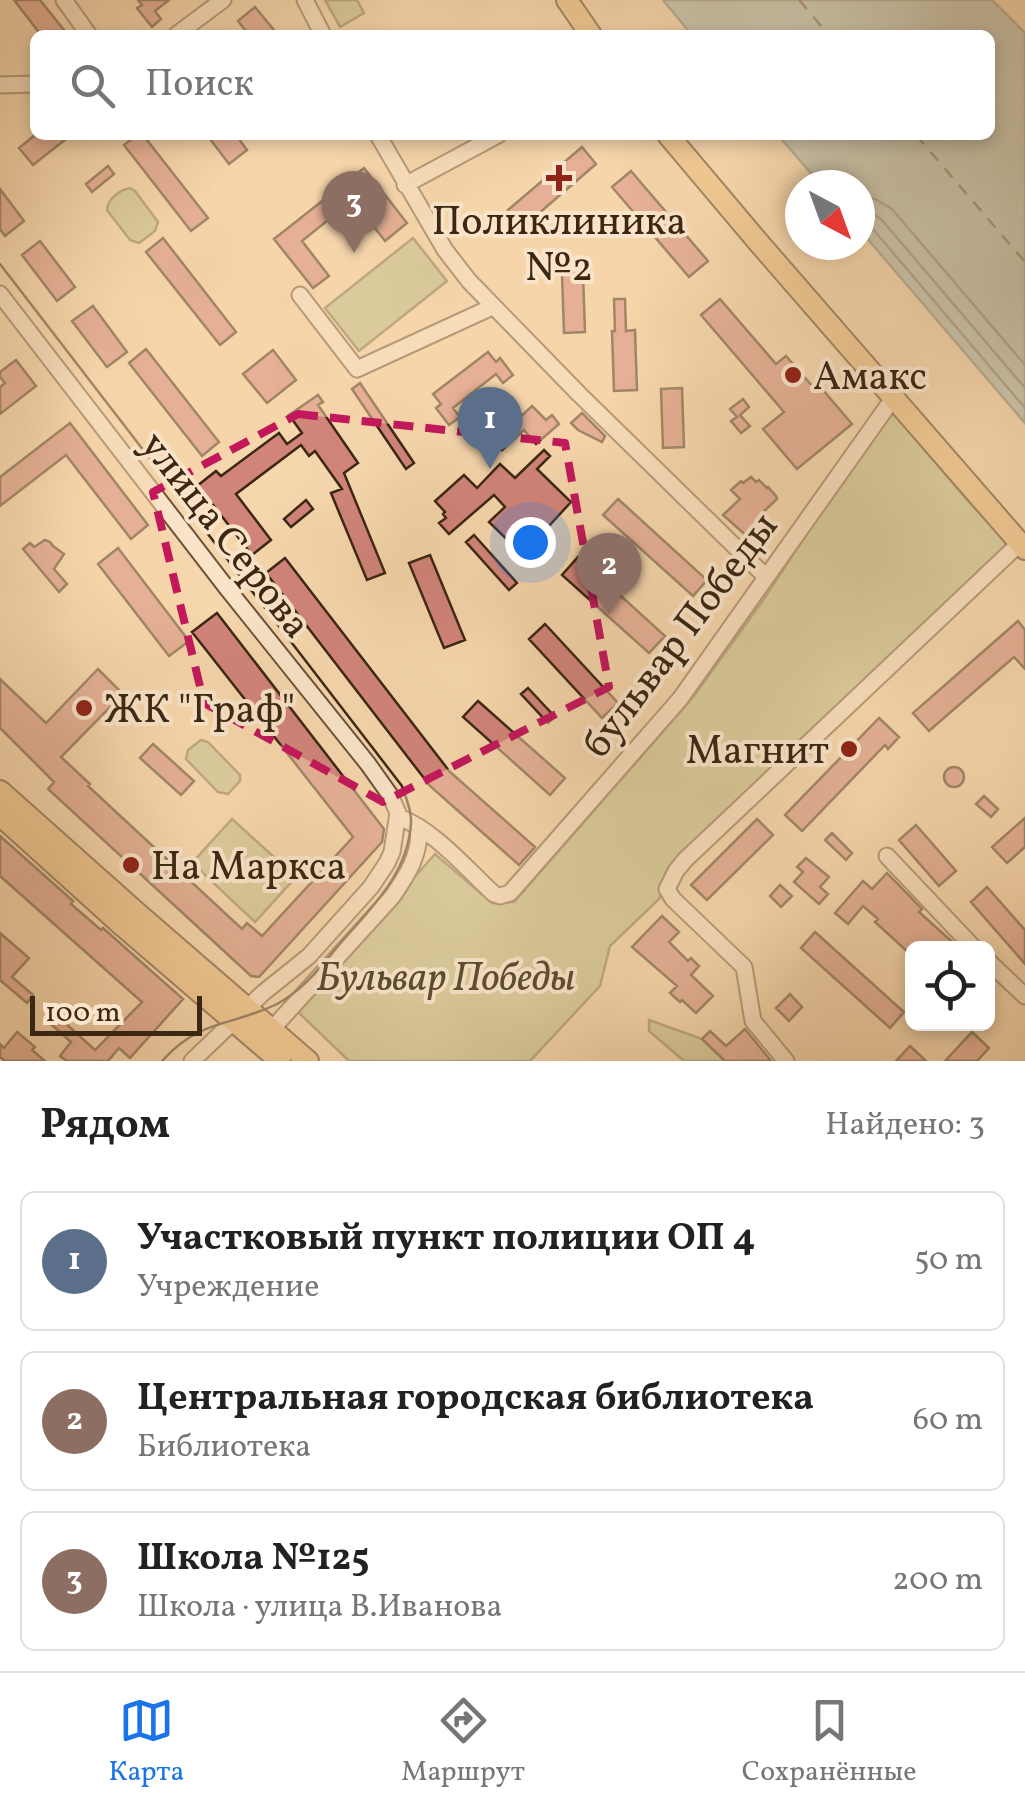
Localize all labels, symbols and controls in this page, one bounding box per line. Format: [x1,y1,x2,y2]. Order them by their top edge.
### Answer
search box [30,30,995,140]
icon: search [65,58,120,113]
text: Поиск [145,59,254,112]
marker: Поликлиника №2 [546,165,572,191]
pin: 3 [322,170,386,253]
north arrow [785,170,875,260]
place label: Поликлиника №2 [432,196,686,298]
place label: Амакс [813,351,927,407]
marker: Амакс [782,364,804,386]
pin: 1 [458,386,522,469]
street label: улица Серова [125,421,323,652]
street label: бульвар Победы [571,502,793,771]
your location [505,517,556,568]
pin: 2 [576,532,642,615]
place label: ЖК "Граф" [104,684,295,740]
marker: ЖК "Граф" [73,697,95,719]
place label: Магнит [686,725,829,781]
marker: Магнит [838,738,860,760]
place label: На Маркса [151,841,346,897]
marker: На Маркса [120,854,142,876]
map controls [905,941,995,1031]
button: locate [905,941,995,1031]
park label: Бульвар Победы [317,952,575,1008]
scale bar [30,991,202,1036]
text: 100 m [45,994,120,1033]
text: Рядом [40,1097,170,1156]
text: Найдено: 3 [825,1104,985,1148]
text: Участковый пункт полиции ОП 4 [137,1213,755,1266]
text: 1 [68,1239,81,1283]
text: 50 m [914,1239,983,1283]
text: Учреждение [137,1266,319,1310]
text: Центральная городская библиотека [137,1373,814,1426]
text: 2 [66,1399,83,1443]
text: 60 m [913,1399,983,1443]
text: Библиотека [137,1426,311,1470]
text: Школа №125 [137,1533,370,1586]
text: 3 [66,1559,83,1603]
text: 200 m [892,1559,983,1603]
text: Школа · улица В.Иванова [137,1586,502,1630]
tab: Карта [108,1693,184,1792]
tab: Маршрут [401,1693,525,1792]
tab: Сохранённые [742,1693,917,1792]

